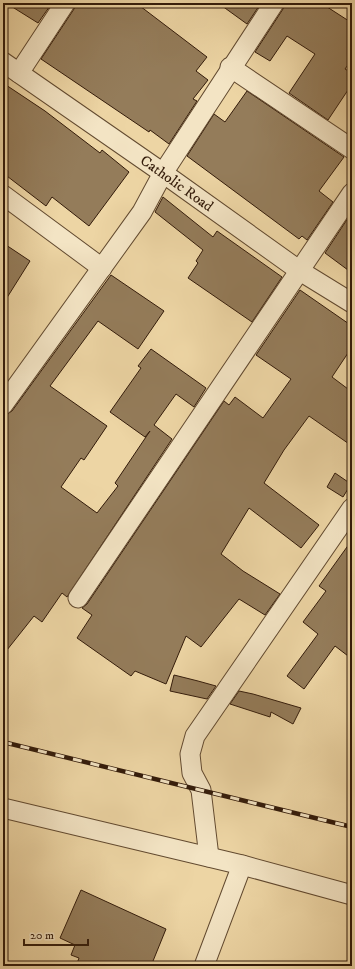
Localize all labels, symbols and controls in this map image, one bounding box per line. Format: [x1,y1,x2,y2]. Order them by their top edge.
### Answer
street label: Catholic Road [136,151,217,216]
scale bar [24,921,88,947]
text: 20 m [30,928,54,943]

